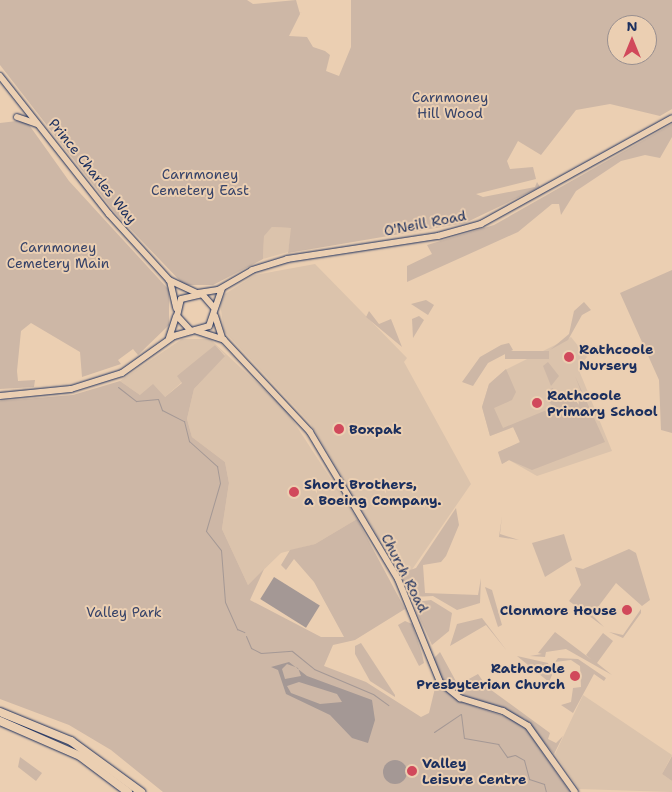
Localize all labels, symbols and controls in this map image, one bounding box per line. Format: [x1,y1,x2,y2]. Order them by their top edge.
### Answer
north arrow [607,15,657,65]
text: N [626,17,638,35]
park label: Carnmoney Hill Wood [412,89,488,121]
street label: Prince Charles Way [45,115,141,227]
park label: Carnmoney Cemetery East [151,166,249,198]
street label: O'Neill Road [382,207,468,239]
park label: Carnmoney Cemetery Main [7,239,109,272]
place label: Rathcoole Nursery [579,341,653,374]
marker: Rathcoole Nursery [563,351,575,363]
place label: Rathcoole Primary School [547,387,658,420]
marker: Rathcoole Primary School [531,397,543,409]
place label: Boxpak [349,421,402,437]
marker: Boxpak [333,423,345,435]
place label: Short Brothers, a Boeing Company. [304,476,442,508]
marker: Short Brothers, a Boeing Company. [288,486,300,498]
street label: Church Road [378,531,432,615]
place label: Clonmore House [500,602,617,618]
park label: Valley Park [86,604,162,620]
marker: Clonmore House [621,604,633,616]
place label: Rathcoole Presbyterian Church [416,660,565,692]
marker: Rathcoole Presbyterian Church [569,670,581,682]
place label: Valley Leisure Centre [422,755,526,788]
marker: Valley Leisure Centre [406,765,418,777]

